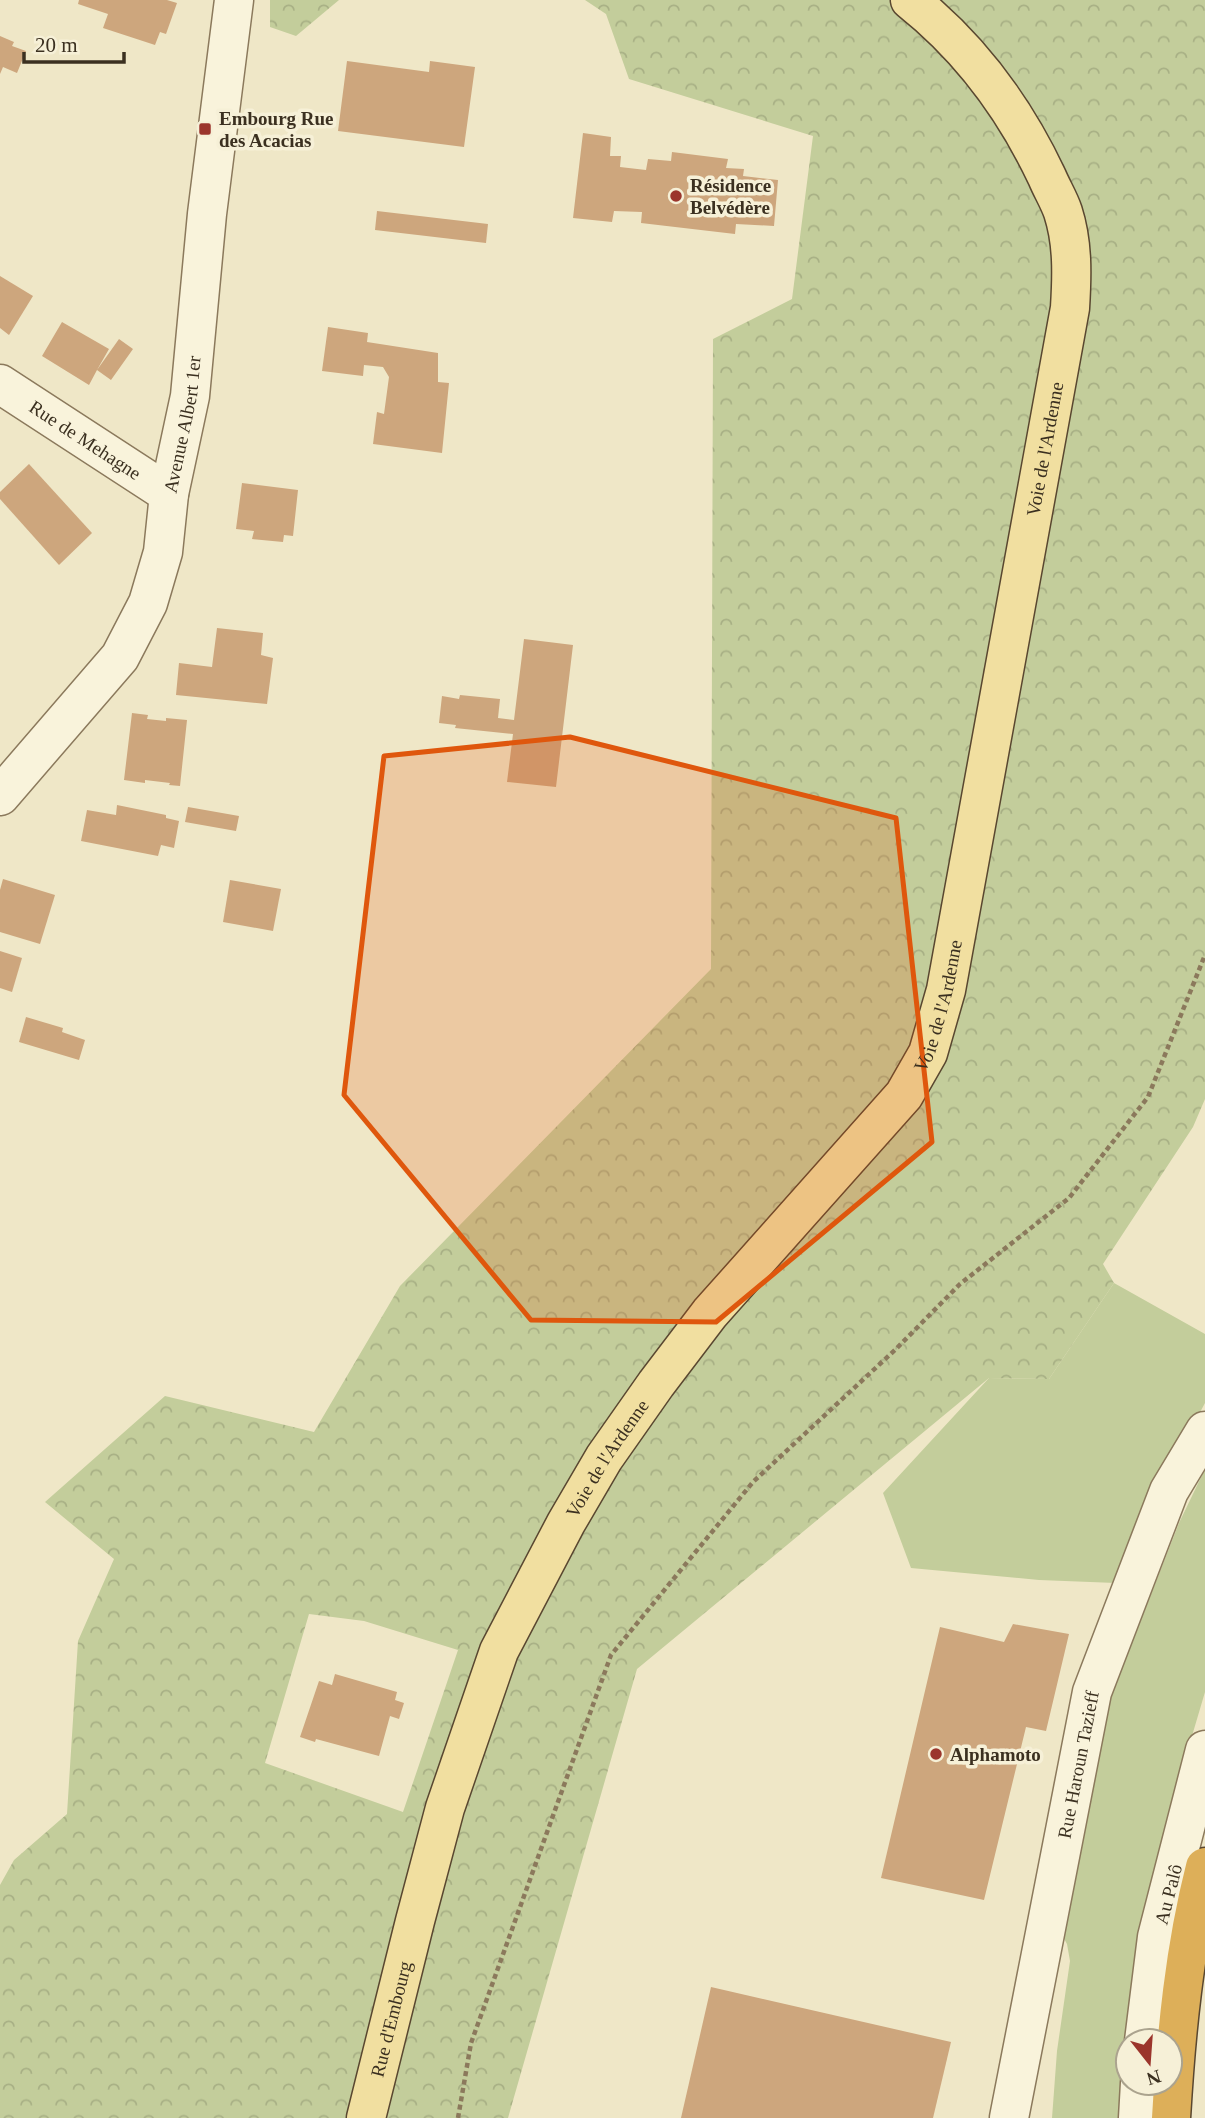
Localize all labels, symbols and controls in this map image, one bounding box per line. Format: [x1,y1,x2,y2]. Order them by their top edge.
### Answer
scale bar [24,21,124,65]
text: 20 m [35,33,78,57]
place label: Embourg Rue des Acacias [219,108,334,151]
marker: Embourg Rue des Acacias [197,121,213,137]
place label: Résidence Belvédère [690,175,771,218]
marker: Résidence Belvédère [668,188,684,204]
street label: Avenue Albert 1er [160,354,205,495]
street label: Voie de l'Ardenne [1022,380,1067,518]
street label: Rue de Mehagne [26,396,145,484]
street label: Voie de l'Ardenne [910,938,966,1075]
street label: Voie de l'Ardenne [562,1396,653,1521]
street label: Rue Haroun Tazieff [1054,1688,1103,1840]
place label: Alphamoto [950,1744,1041,1765]
marker: Alphamoto [928,1746,944,1762]
street label: Au Palô [1151,1862,1186,1927]
street label: Rue d'Embourg [367,1959,416,2079]
north arrow [1114,2027,1184,2097]
text: N [1144,2066,1163,2090]

